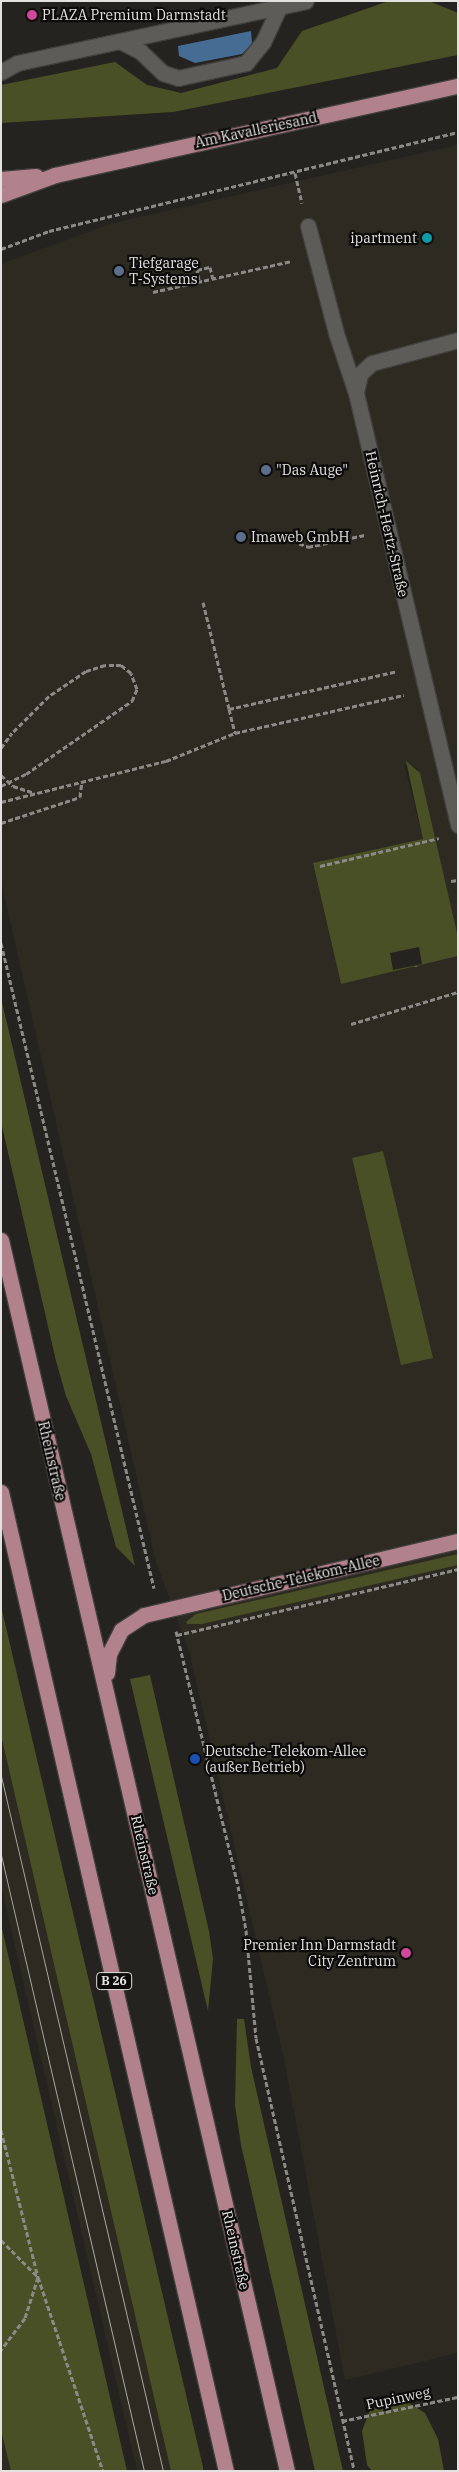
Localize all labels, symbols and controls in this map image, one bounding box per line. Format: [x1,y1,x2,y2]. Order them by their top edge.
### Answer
place label: PLAZA Premium Darmstadt [42,7,226,23]
marker: PLAZA Premium Darmstadt [26,9,38,21]
street label: Am Kavalleriesand [193,109,319,151]
place label: ipartment [350,230,417,246]
marker: ipartment [421,232,433,244]
place label: Tiefgarage T-Systems [129,255,199,288]
marker: Tiefgarage T-Systems [113,265,125,277]
street label: Heinrich-Hertz-Straße [362,449,412,599]
place label: "Das Auge" [276,462,348,478]
marker: "Das Auge" [260,464,272,476]
place label: Imaweb GmbH [251,529,349,545]
marker: Imaweb GmbH [235,531,247,543]
street label: Rheinstraße [35,1420,69,1502]
street label: Deutsche-Telekom-Allee [221,1552,381,1604]
place label: Deutsche-Telekom-Allee (außer Betrieb) [205,1743,366,1775]
marker: Deutsche-Telekom-Allee (außer Betrieb) [189,1753,201,1765]
street label: Rheinstraße [128,1814,162,1896]
place label: Premier Inn Darmstadt City Zentrum [243,1937,396,1970]
marker: Premier Inn Darmstadt City Zentrum [400,1947,412,1959]
road number: B 26 [95,1972,133,1990]
street label: Rheinstraße [219,2209,253,2291]
street label: Pupinweg [364,2383,432,2413]

